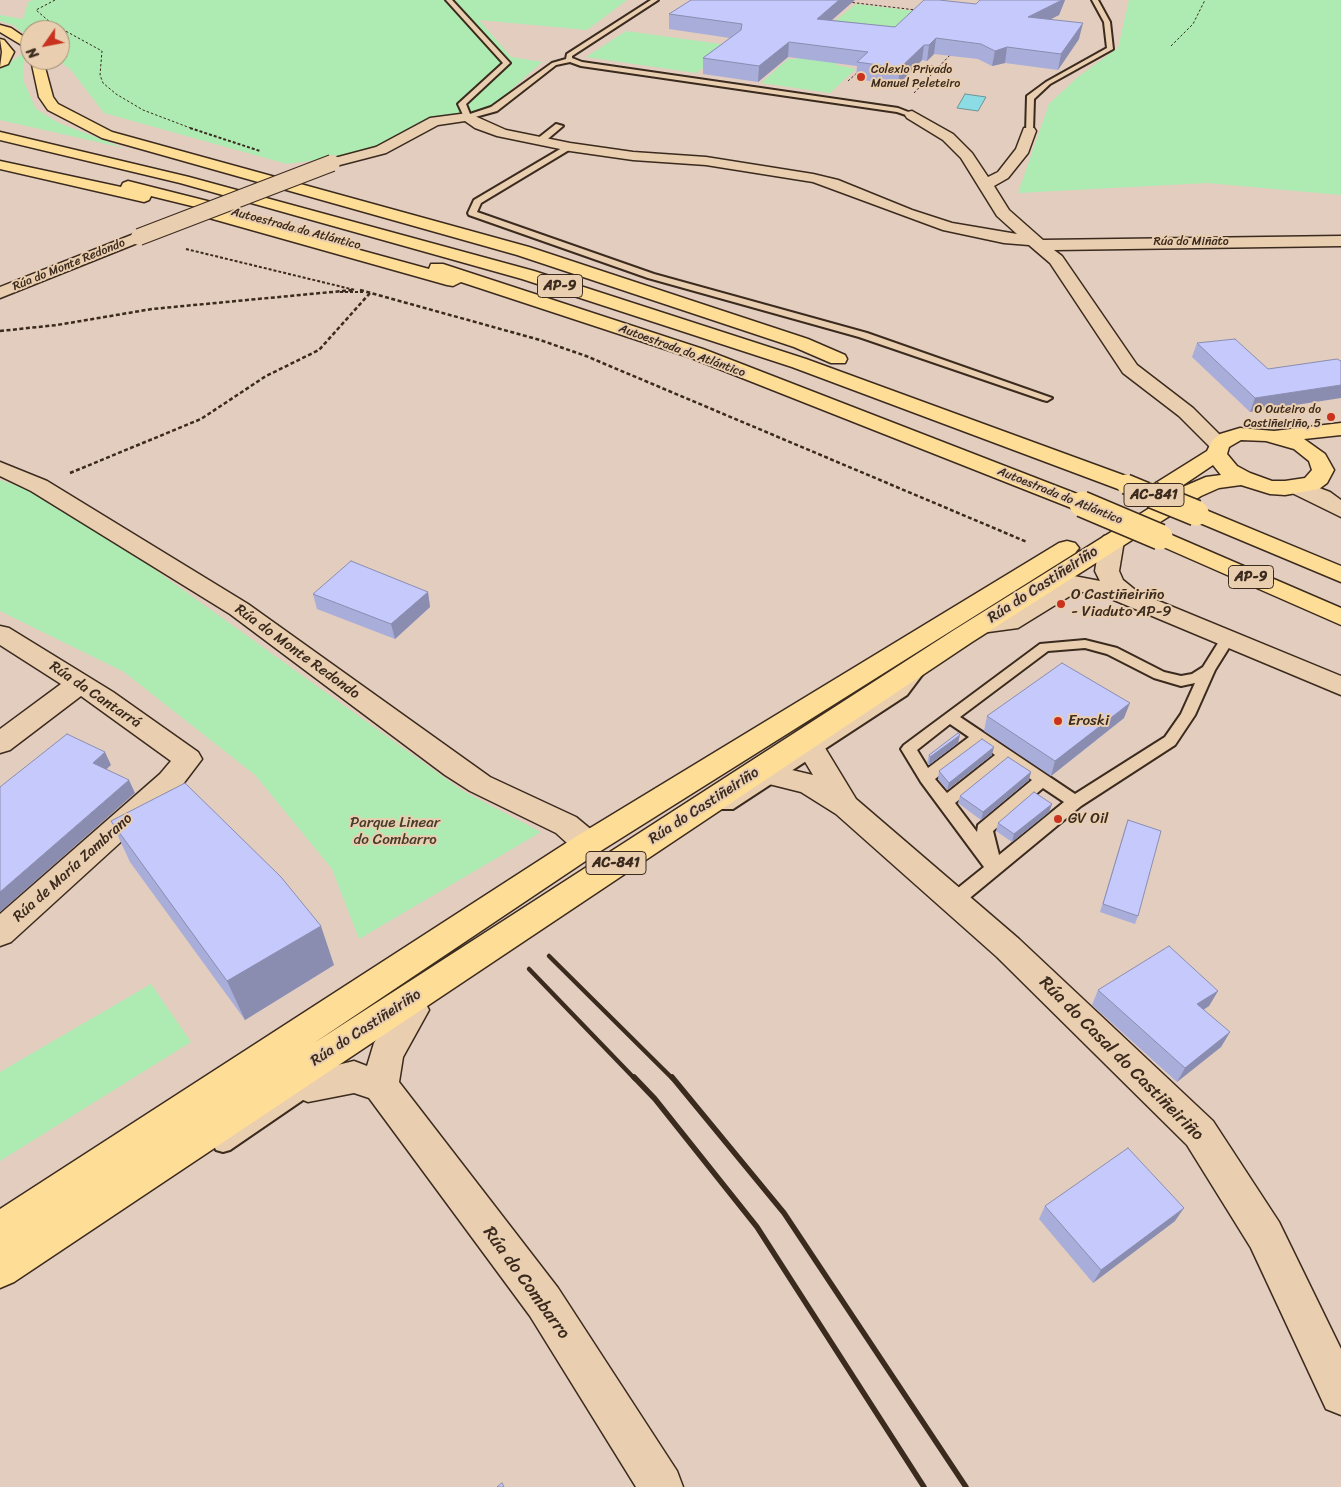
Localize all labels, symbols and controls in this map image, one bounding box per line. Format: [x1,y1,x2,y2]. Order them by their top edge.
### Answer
north arrow [20,20,70,70]
text: N [20,42,46,64]
place label: Colexio Privado Manuel Peleteiro [871,63,960,91]
marker: Colexio Privado Manuel Peleteiro [855,71,867,83]
street label: Autoestrada do Atlántico [230,205,362,253]
street label: Rúa do Miñato [1153,235,1229,249]
street label: Rúa do Monte Redondo [11,236,127,294]
road number: AP-9 [538,274,582,298]
street label: Autoestrada do Atlántico [617,321,747,381]
place label: O Outeiro do Castiñeiriño, 5 [1244,403,1321,431]
marker: O Outeiro do Castiñeiriño, 5 [1325,411,1337,423]
street label: Autoestrada do Atlántico [995,464,1125,528]
road number: AC-841 [1124,484,1184,506]
street label: Rúa do Castiñeiriño [985,543,1101,627]
road number: AP-9 [1228,566,1274,588]
place label: O Castiñeiriño - Viaduto AP-9 [1071,586,1172,621]
marker: O Castiñeiriño - Viaduto AP-9 [1055,598,1067,610]
street label: Rúa do Monte Redondo [231,601,363,703]
street label: Rúa da Cantarrá [46,658,144,732]
place label: Eroski [1068,712,1109,730]
marker: Eroski [1052,715,1064,727]
street label: Rúa do Castiñeiriño [646,764,762,848]
street label: Rúa de María Zambrano [10,810,136,926]
place label: GV Oil [1068,810,1108,828]
marker: GV Oil [1052,813,1064,825]
park label: Parque Linear do Combarro [350,814,440,849]
road number: AC-841 [586,851,646,874]
street label: Rúa do Casal do Castiñeiriño [1034,972,1208,1146]
street label: Rúa do Castiñeiriño [308,986,424,1070]
street label: Rúa do Combarro [478,1222,574,1344]

